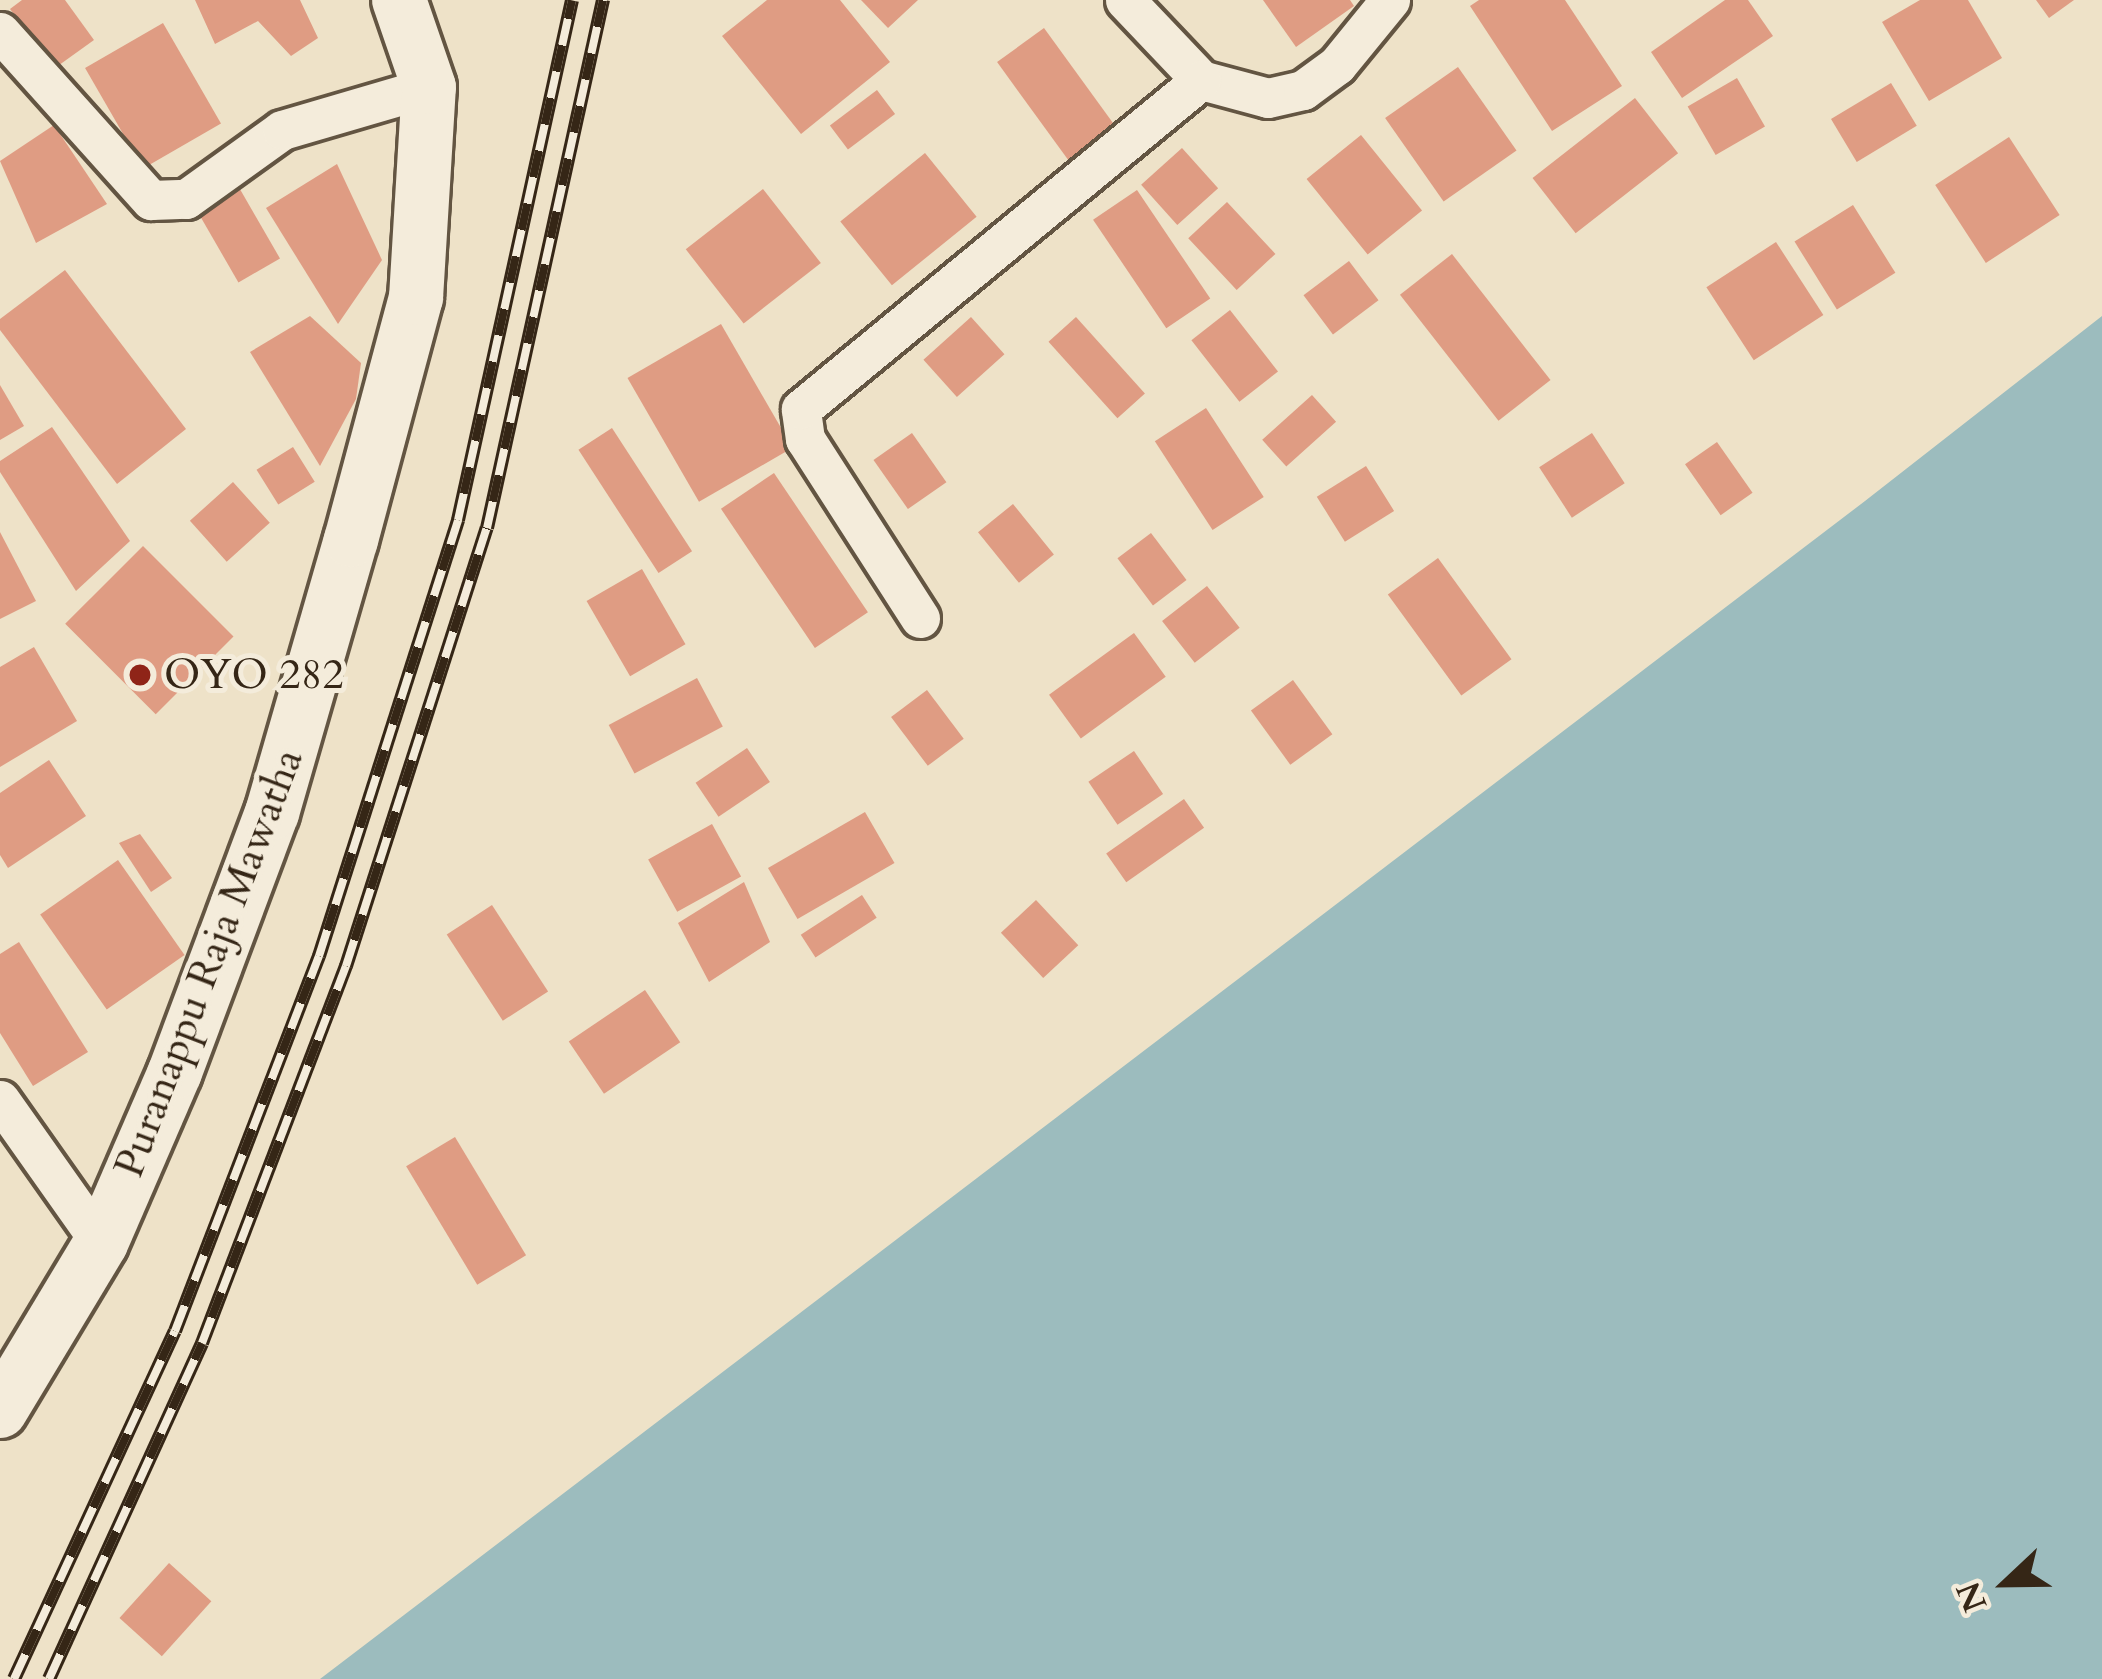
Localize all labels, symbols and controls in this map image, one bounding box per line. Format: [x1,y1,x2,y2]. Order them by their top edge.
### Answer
place label: OYO 282 [164,650,344,700]
marker: OYO 282 [127,662,153,688]
street label: Puranappu Raja Mawatha [104,742,314,1184]
north arrow [1946,1523,2066,1643]
text: N [1946,1575,1998,1618]

